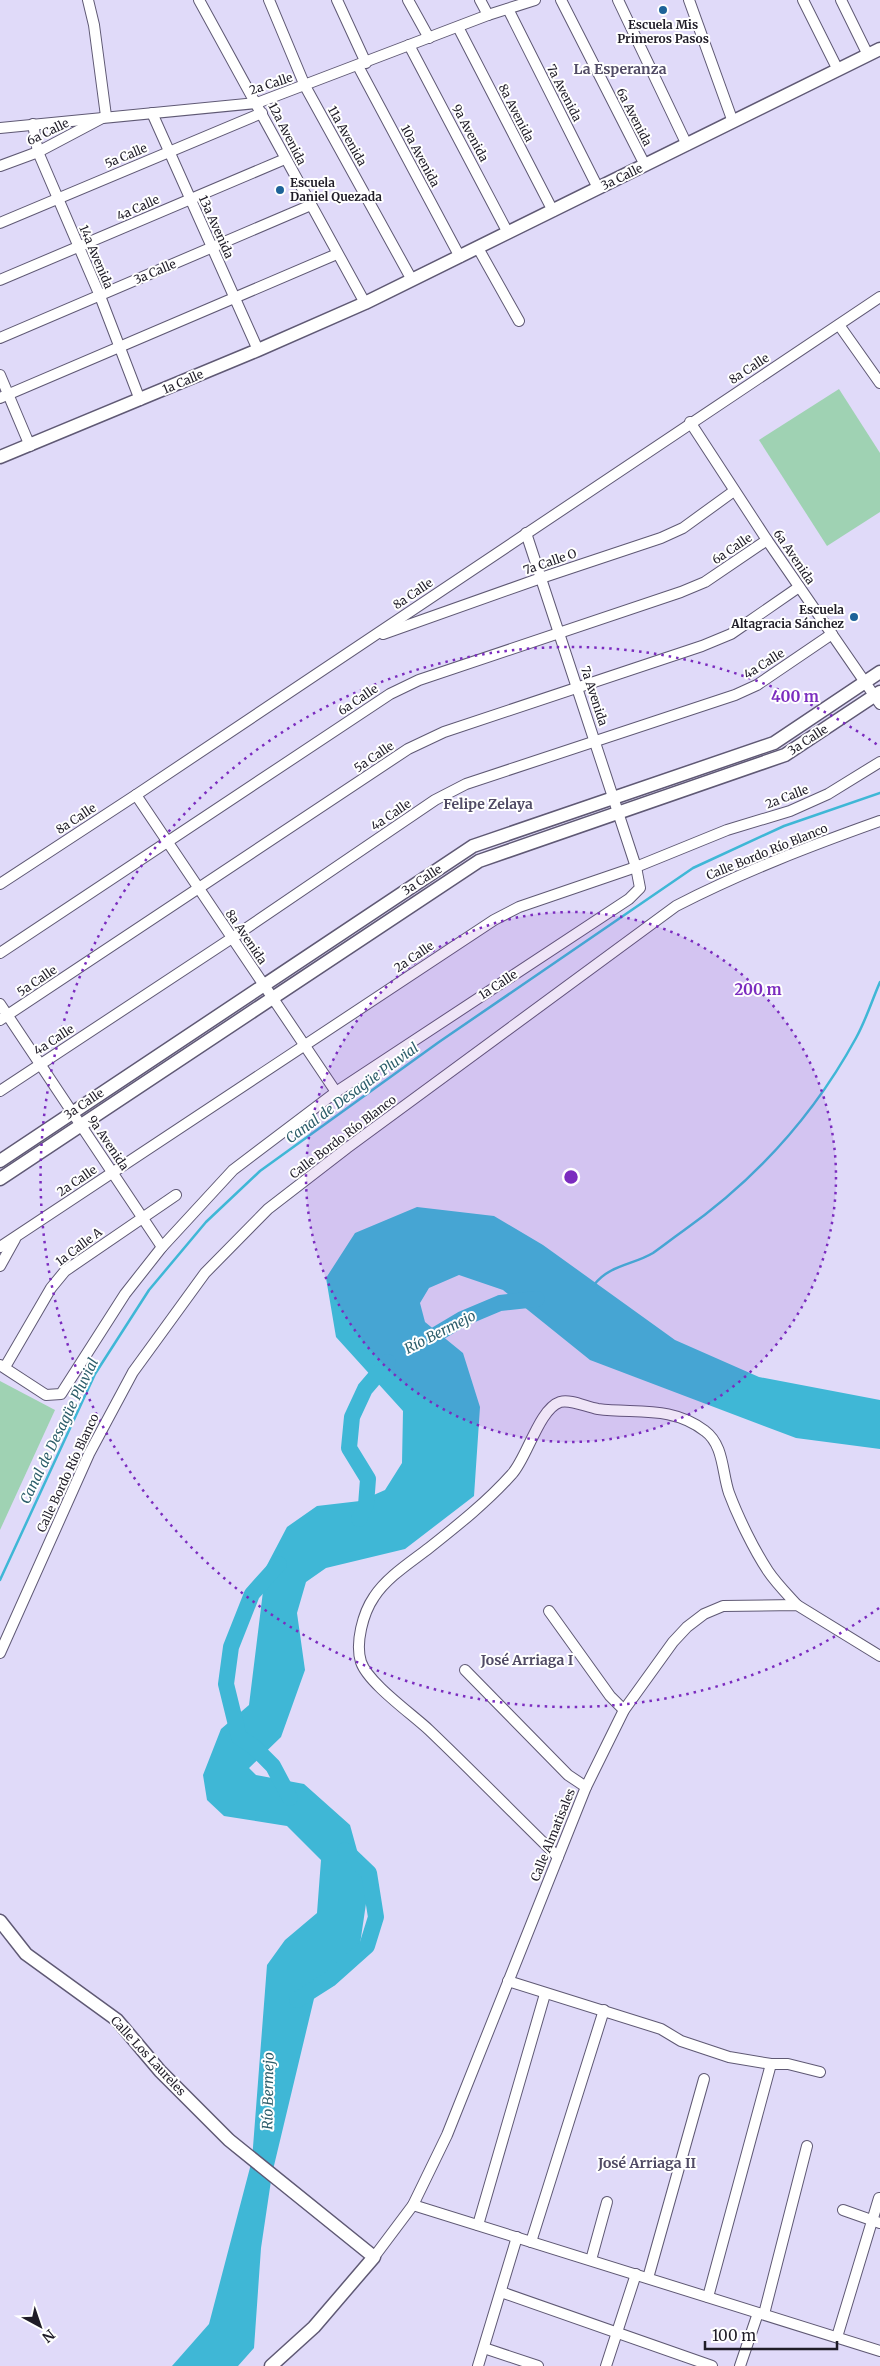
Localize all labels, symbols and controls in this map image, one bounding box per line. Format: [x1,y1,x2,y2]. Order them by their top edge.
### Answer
marker: Escuela Mis Primeros Pasos [657,4,669,16]
place label: Escuela Mis Primeros Pasos [617,17,709,46]
district label: La Esperanza [574,60,667,78]
street label: 7a Avenida [544,62,585,124]
street label: 2a Calle [247,69,294,98]
street label: 8a Avenida [495,81,538,145]
street label: 6a Avenida [613,85,656,149]
street label: 12a Avenida [265,100,310,168]
street label: 9a Avenida [449,102,492,164]
street label: 11a Avenida [325,103,370,169]
street label: 6a Calle [24,115,71,148]
street label: 10a Avenida [398,122,443,190]
street label: 5a Calle [102,140,149,171]
street label: 3a Calle [599,160,645,193]
place label: Escuela Daniel Quezada [290,175,382,204]
marker: Escuela Daniel Quezada [274,184,286,196]
street label: 4a Calle [114,192,161,224]
street label: 13a Avenida [196,193,237,261]
street label: 14a Avenida [76,223,117,291]
street label: 3a Calle [131,256,178,287]
street label: 8a Calle [726,350,772,387]
street label: 1a Calle [160,366,205,397]
street label: 6a Avenida [771,526,819,587]
street label: 6a Calle [709,530,755,567]
street label: 7a Calle O [521,545,579,578]
street label: 8a Calle [390,575,435,612]
place label: Escuela Altagracia Sánchez [730,602,844,631]
marker: Escuela Altagracia Sánchez [848,611,860,623]
street label: 4a Calle [741,645,787,682]
street label: 7a Avenida [578,664,611,728]
street label: 6a Calle [335,681,381,718]
text: 400 m [771,687,819,706]
street label: 3a Calle [785,721,830,758]
street label: 5a Calle [351,738,396,775]
street label: 2a Calle [763,782,810,812]
district label: Felipe Zelaya [443,795,533,813]
street label: 4a Calle [368,796,414,833]
street label: 8a Calle [53,800,99,837]
street label: Calle Bordo Río Blanco [704,820,830,883]
street label: 3a Calle [399,861,444,898]
street label: 8a Avenida [223,906,271,967]
street label: 2a Calle [391,938,436,975]
street label: 5a Calle [14,962,59,999]
street label: 1a Calle [476,967,520,1003]
text: 200 m [734,980,782,999]
street label: 4a Calle [31,1021,77,1058]
water label: Canal de Desagüe Pluvial [282,1039,422,1147]
street label: 3a Calle [61,1085,106,1122]
street label: Calle Bordo Río Blanco [286,1092,399,1182]
street label: 9a Avenida [85,1113,132,1173]
street label: 2a Calle [54,1162,99,1199]
centre of rings [562,1168,580,1186]
street label: 1a Calle A [53,1224,105,1269]
water label: Río Bermejo [401,1306,479,1358]
water label: Canal de Desagüe Pluvial [16,1355,102,1507]
street label: Calle Bordo Río Blanco [33,1411,102,1535]
district label: José Arriaga I [480,1651,574,1669]
street label: Calle Almatisales [527,1786,578,1883]
street label: Calle Los Laureles [108,2013,189,2099]
water label: Río Bermejo [258,2052,278,2130]
district label: José Arriaga II [597,2154,697,2172]
north arrow [15,2301,65,2351]
scale bar [705,2318,838,2350]
text: N [38,2326,58,2346]
text: 100 m [712,2326,756,2345]

